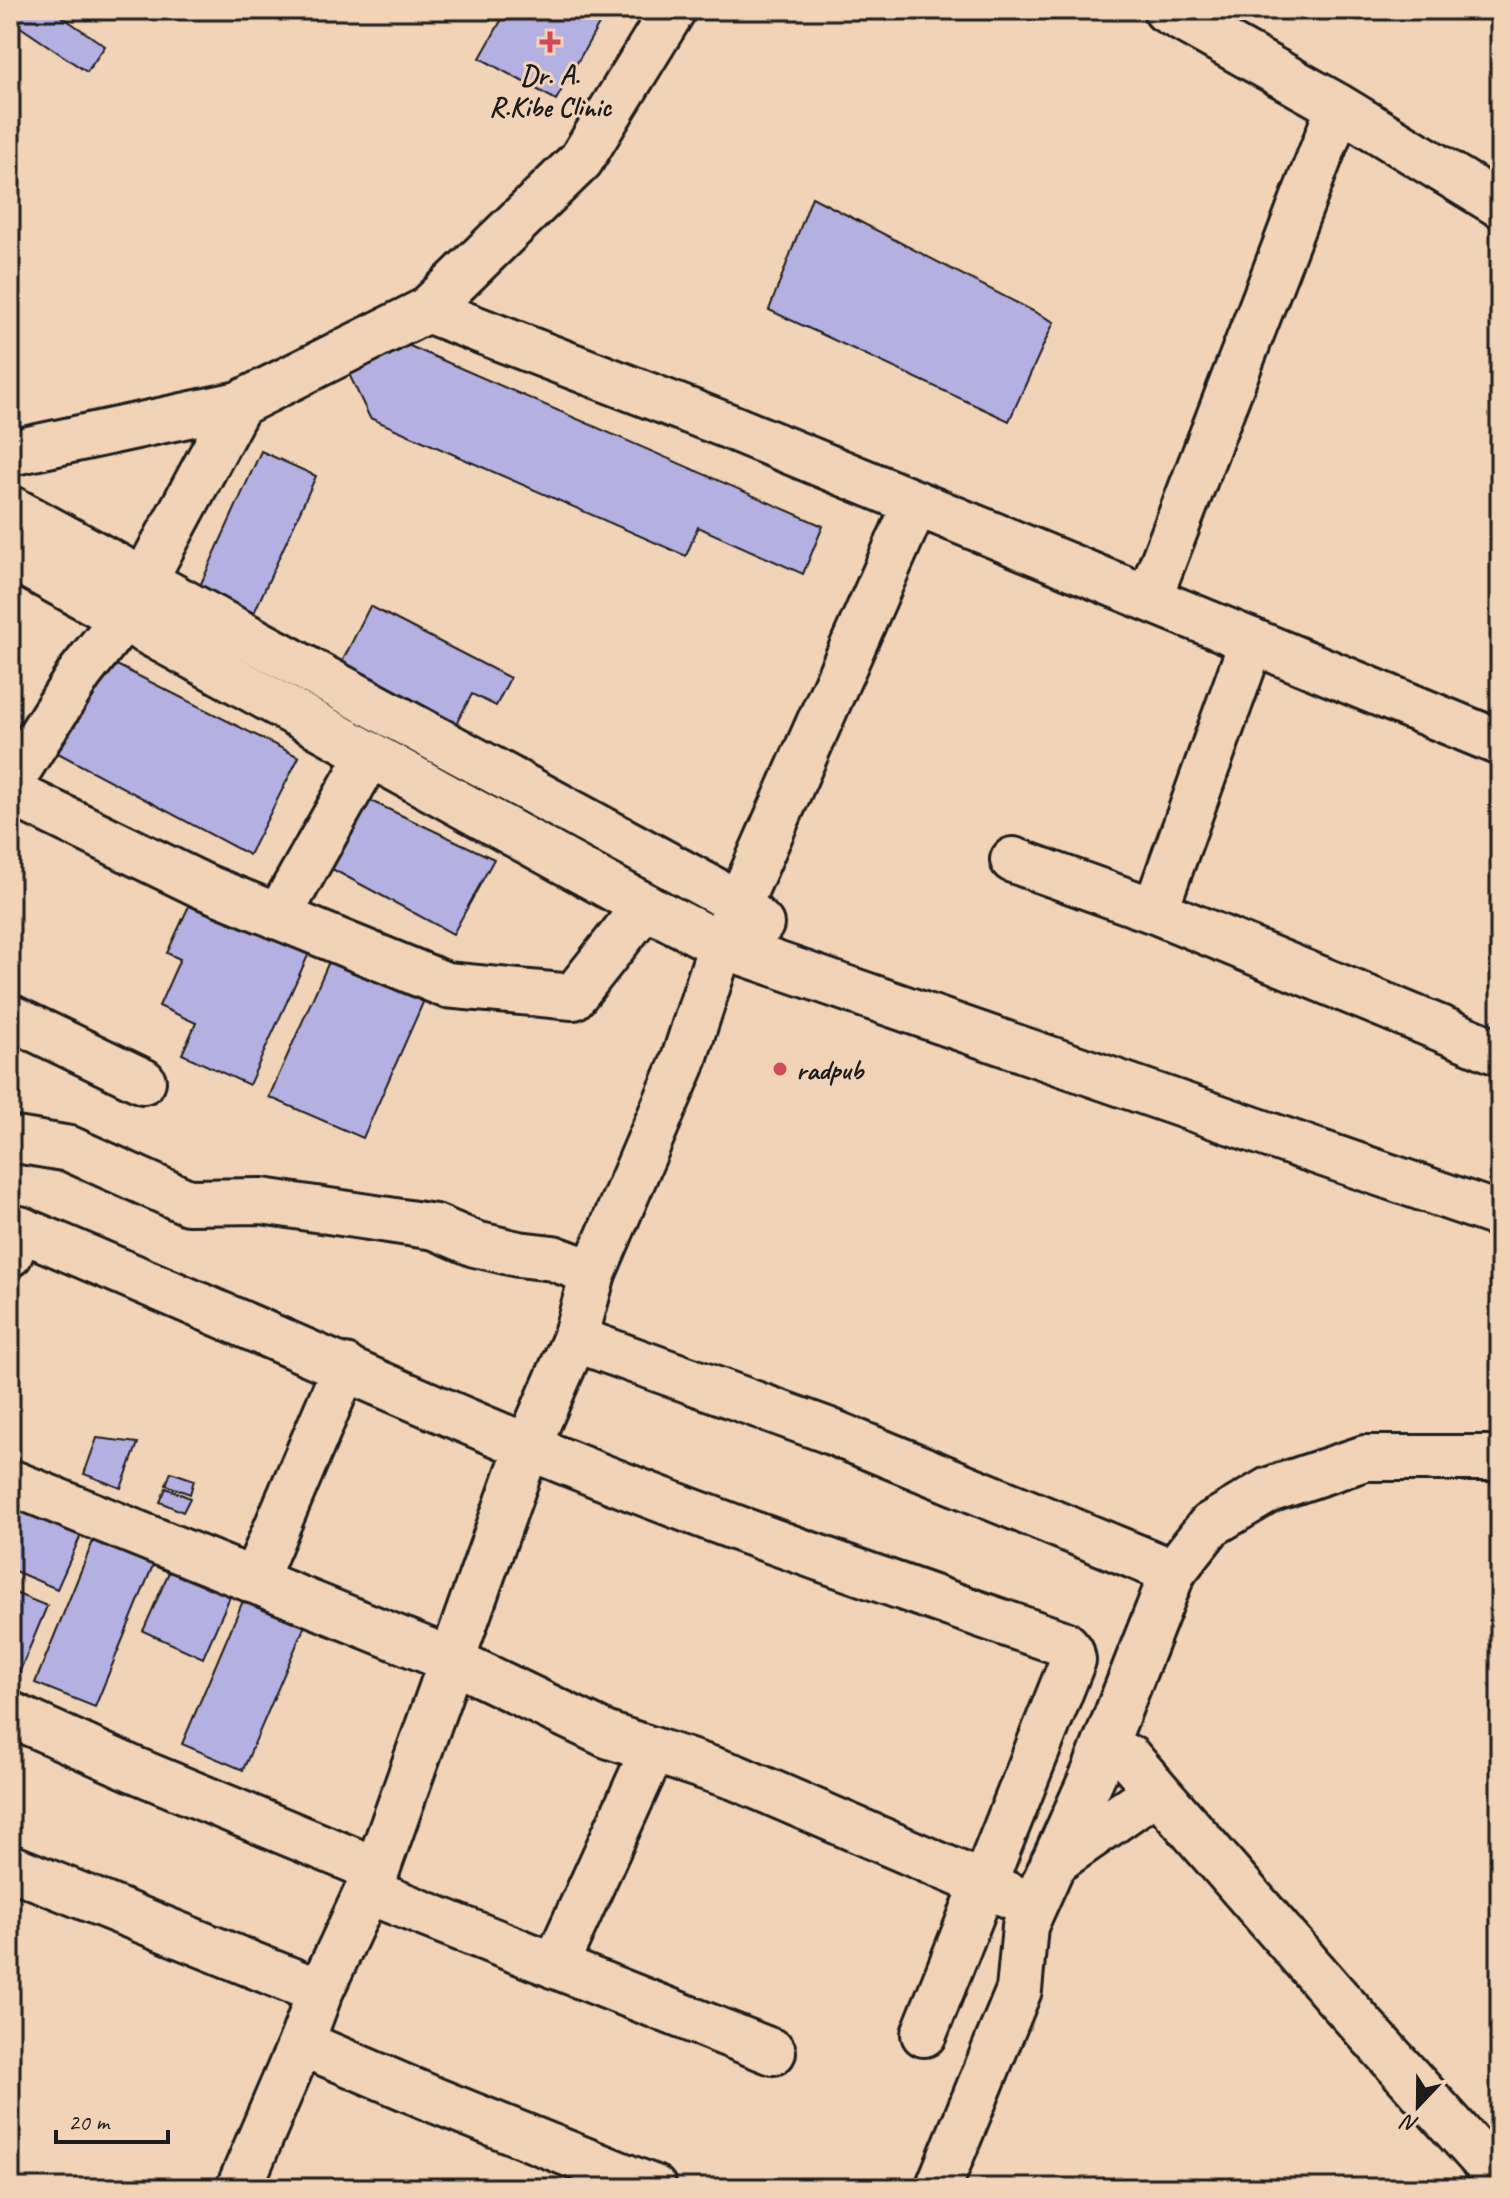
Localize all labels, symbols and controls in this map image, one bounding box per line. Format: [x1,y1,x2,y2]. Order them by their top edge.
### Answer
marker: Dr. A. R.Kibe Clinic [539,31,561,53]
place label: Dr. A. R.Kibe Clinic [489,57,613,124]
place label: radpub [796,1052,866,1087]
marker: radpub [771,1060,789,1078]
north arrow [1378,2066,1458,2146]
scale bar [56,2094,168,2144]
text: 20 m [68,2107,111,2137]
text: N [1396,2107,1422,2139]

